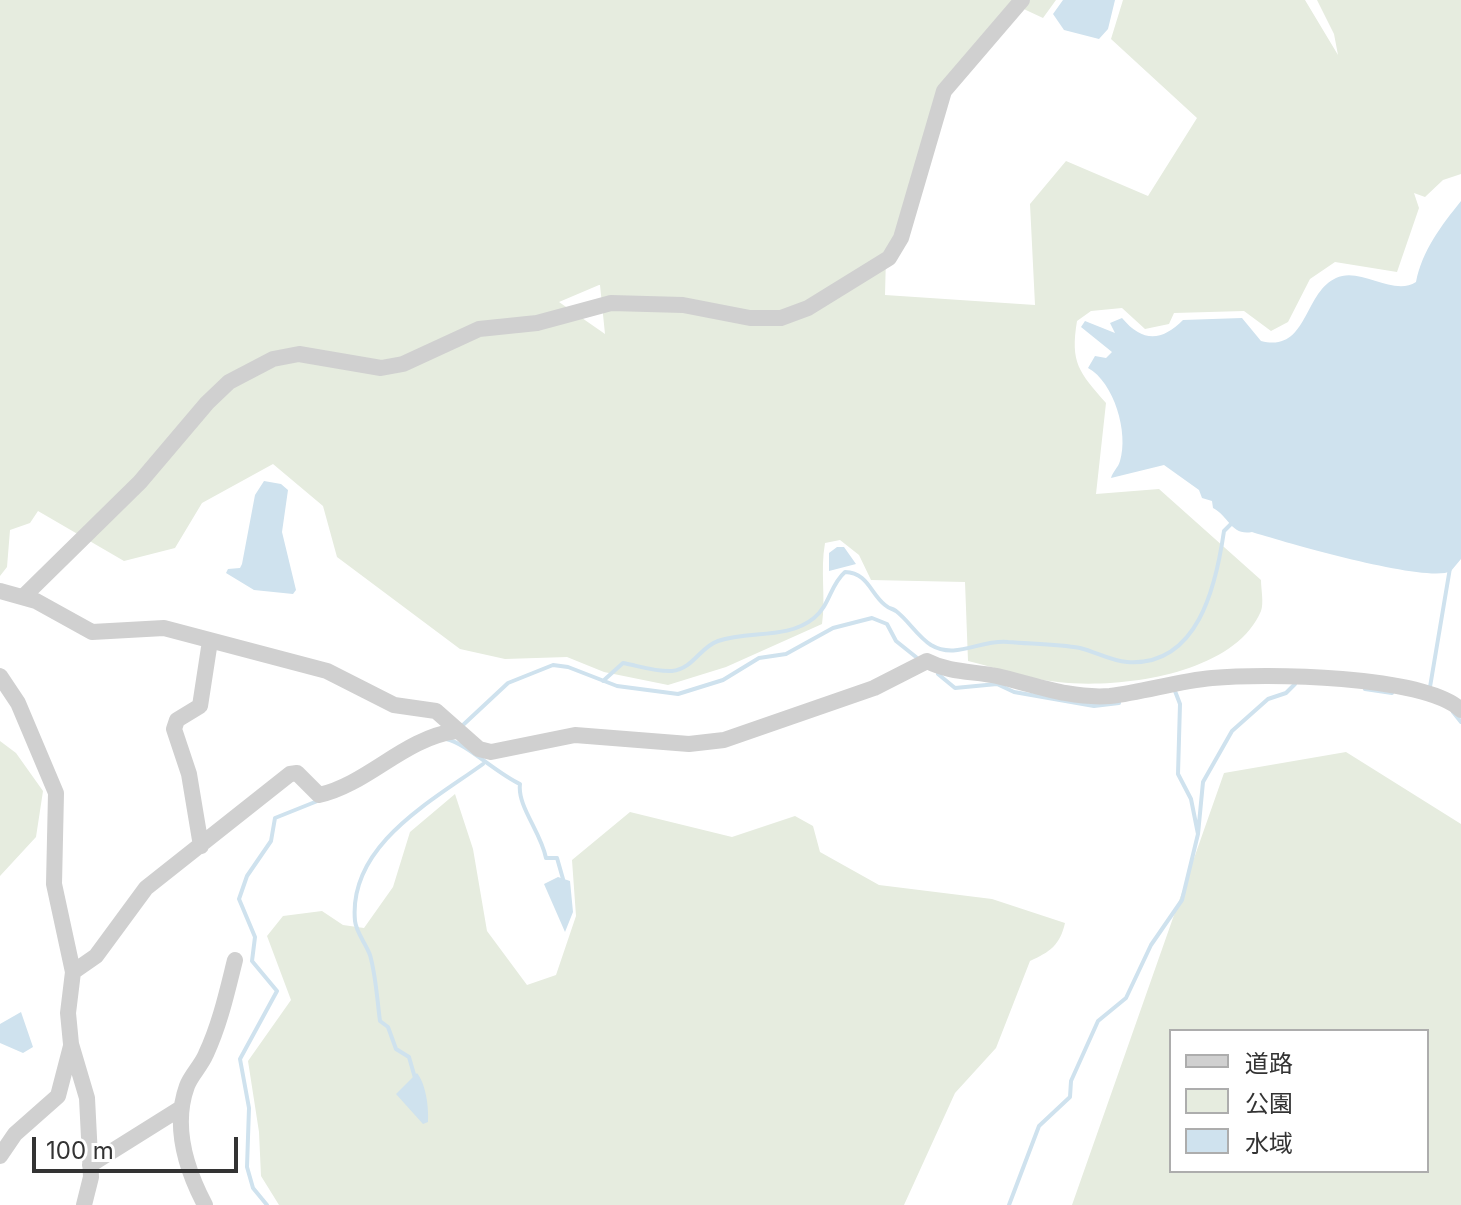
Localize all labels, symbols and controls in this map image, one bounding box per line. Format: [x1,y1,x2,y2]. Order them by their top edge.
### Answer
legend [1169,1029,1429,1173]
text: 道路 [1245,1049,1293,1078]
text: 公園 [1245,1089,1293,1118]
scale bar [36,1121,242,1171]
text: 水域 [1245,1129,1293,1158]
text: 100 m [46,1136,114,1165]

